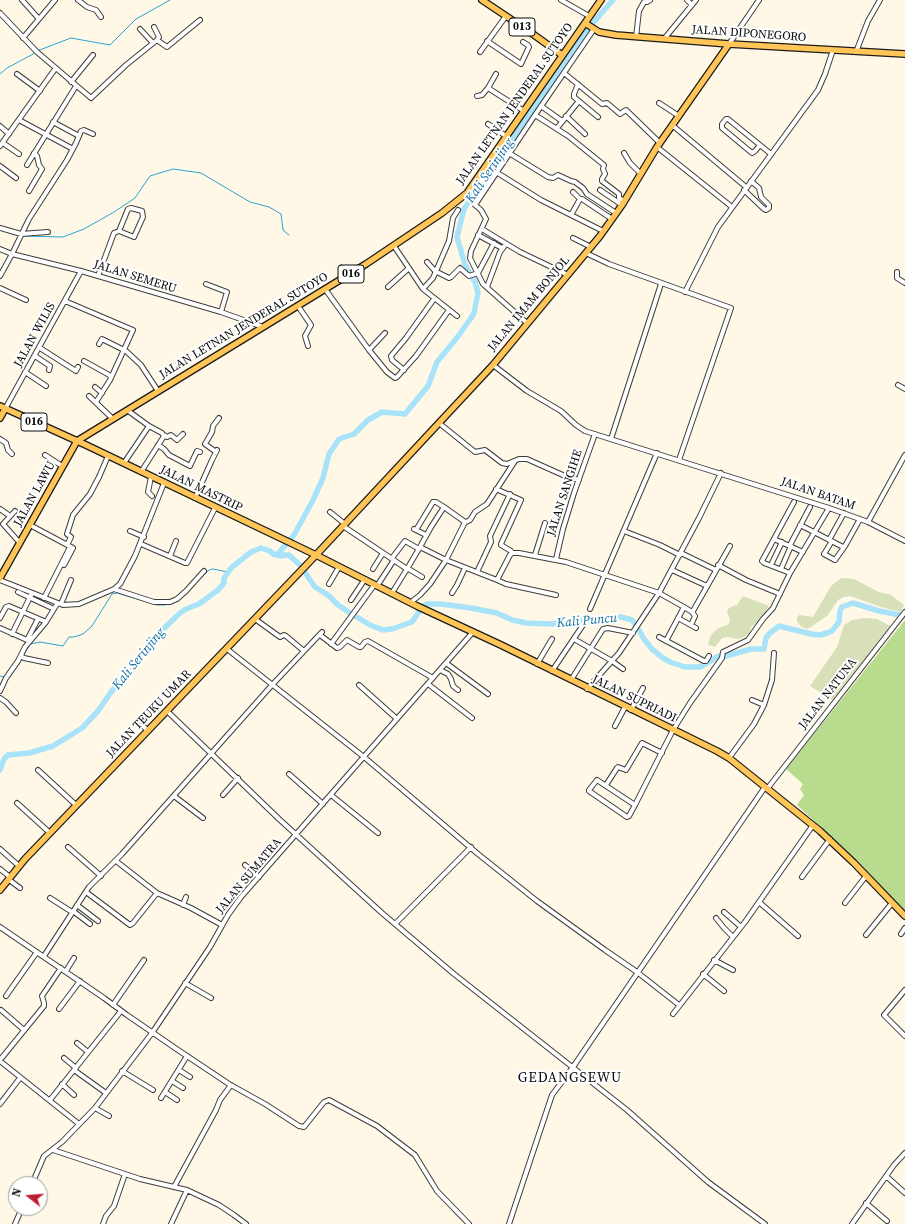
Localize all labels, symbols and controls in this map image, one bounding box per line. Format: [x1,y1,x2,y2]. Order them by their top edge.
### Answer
road number: 013 [509,18,535,36]
street label: JALAN LETNAN JENDERAL SUTOYO [453,20,577,188]
street label: JALAN DIPONEGORO [691,23,807,45]
water label: Kali Serinjing [463,136,517,206]
street label: JALAN IMAM BONJOL [485,254,573,354]
street label: JALAN SEMERU [92,258,178,296]
road number: 016 [338,265,364,283]
street label: JALAN LETNAN JENDERAL SUTOYO [157,270,331,382]
street label: JALAN WILIS [11,300,59,370]
road number: 016 [21,413,47,431]
street label: JALAN SANGIHE [544,448,586,538]
street label: JALAN LAWU [11,459,59,529]
street label: JALAN MASTRIP [157,463,245,515]
street label: JALAN BATAM [779,475,857,513]
water label: Kali Puncu [556,611,618,631]
water label: Kali Serinjing [109,625,169,693]
street label: JALAN NATUNA [796,656,860,732]
street label: JALAN TEUKU UMAR [104,667,194,761]
street label: JALAN SUPRIADI [589,672,679,726]
street label: JALAN SUMATRA [213,835,285,917]
district label: GEDANGSEWU [518,1070,622,1086]
north arrow [8,1176,48,1216]
text: N [9,1187,25,1199]

